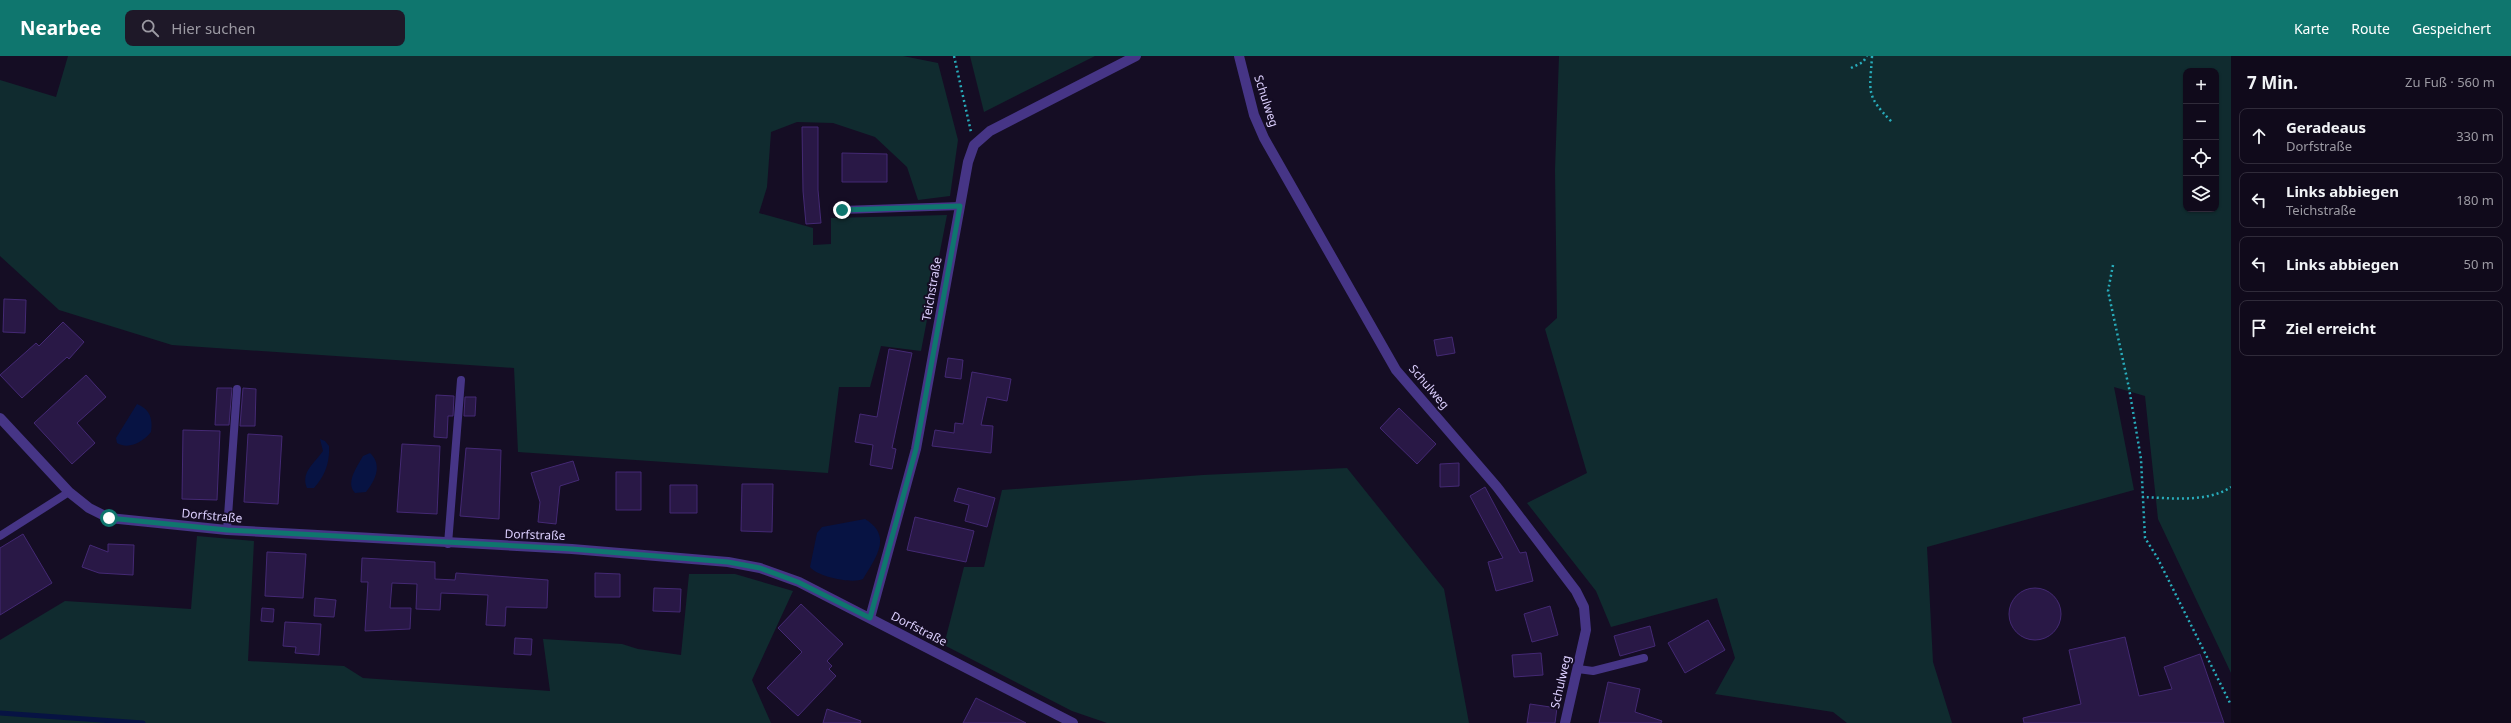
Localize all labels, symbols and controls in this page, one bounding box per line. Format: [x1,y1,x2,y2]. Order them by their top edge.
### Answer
search box [125,10,405,46]
text: Nearbee [20,15,101,41]
icon: search [139,17,161,39]
text: Hier suchen [171,18,256,38]
text: Karte [2294,19,2329,38]
text: Route [2351,19,2390,38]
text: Gespeichert [2412,19,2491,38]
map controls [2183,68,2219,212]
button: + [2183,68,2219,104]
text: 7 Min. [2247,71,2298,94]
street label: Schulweg [1250,73,1283,129]
text: Zu Fuß · 560 m [2405,73,2495,91]
button: − [2183,104,2219,140]
text: Geradeaus [2286,117,2366,137]
icon: ahead [2248,125,2270,147]
text: 330 m [2456,127,2494,145]
text: Dorfstraße [2286,137,2352,155]
button: locate [2183,140,2219,176]
button: layers [2183,176,2219,212]
text: Links abbiegen [2286,181,2399,201]
icon: left [2248,189,2270,211]
text: 180 m [2456,191,2494,209]
route end [833,201,851,219]
text: Teichstraße [2286,201,2356,219]
icon: left [2248,253,2270,275]
text: Links abbiegen [2286,254,2399,274]
street label: Teichstraße [918,255,946,322]
text: 50 m [2464,255,2494,273]
icon: arrive [2248,317,2270,339]
text: Ziel erreicht [2286,318,2376,338]
street label: Schulweg [1405,361,1453,413]
street label: Dorfstraße [181,504,243,527]
route start [100,509,118,527]
street label: Dorfstraße [504,525,566,544]
street label: Dorfstraße [888,607,950,650]
street label: Schulweg [1546,654,1575,710]

